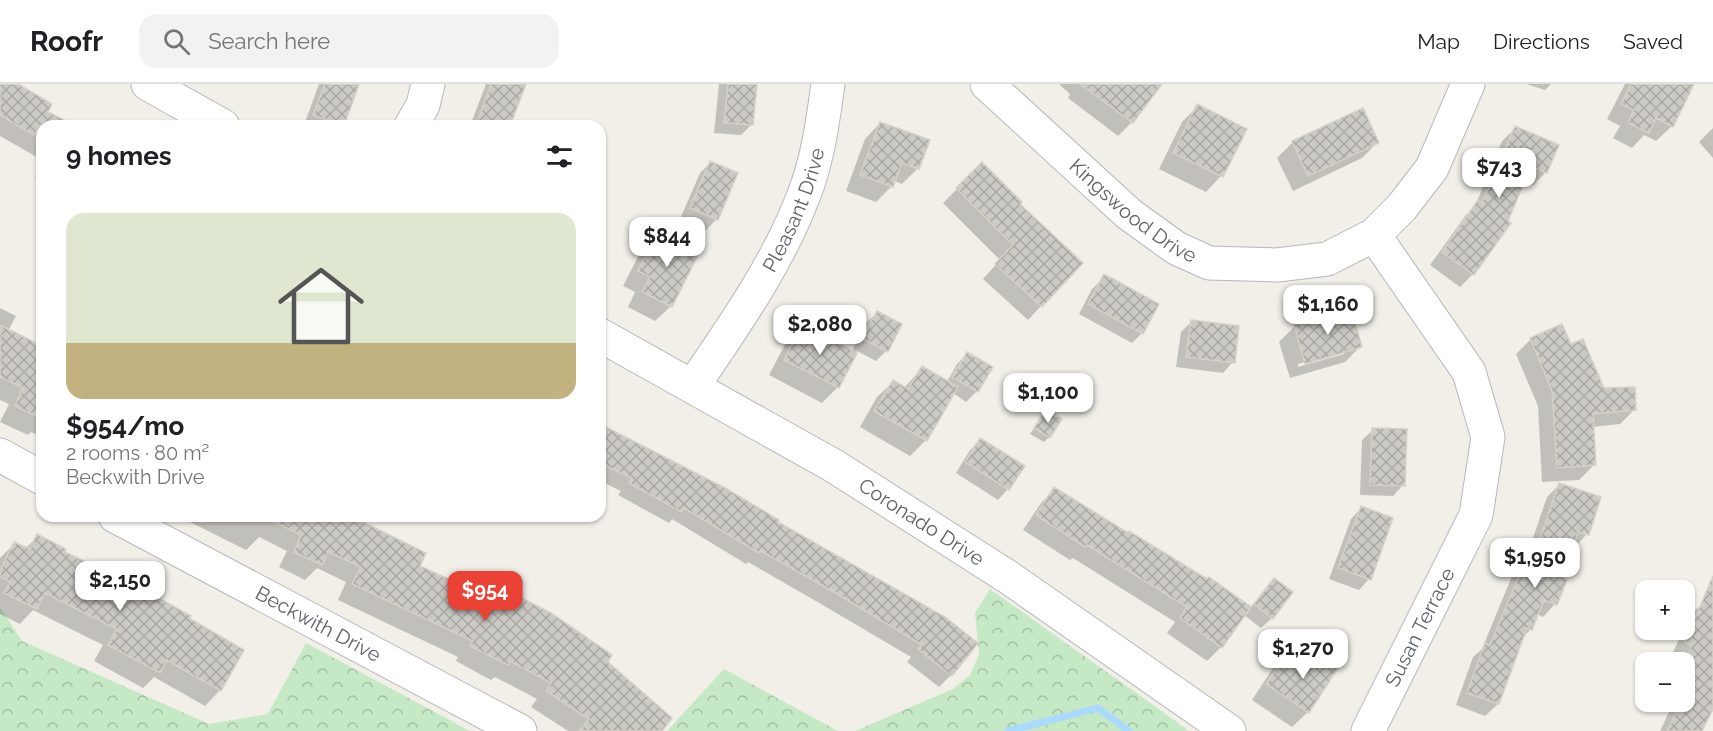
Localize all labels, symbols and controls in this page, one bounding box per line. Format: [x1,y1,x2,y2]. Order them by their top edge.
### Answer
search box [139,14,559,68]
text: Roofr [30,25,103,58]
icon: search [160,25,193,58]
text: Search here [208,28,330,54]
text: Map [1417,29,1460,54]
text: Directions [1493,29,1590,54]
text: Saved [1623,29,1683,54]
icon: filters [543,140,576,173]
text: 9 homes [66,141,172,171]
street label: Pleasant Drive [757,145,829,276]
pin: $743 [1463,148,1535,199]
street label: Kingswood Drive [1065,154,1201,268]
text: $743 [1476,155,1522,179]
pin: $844 [631,217,703,268]
text: $844 [643,224,691,248]
icon: home [267,252,375,360]
pin: $1,160 [1279,285,1377,336]
text: $1,160 [1297,292,1359,316]
pin: $2,080 [771,305,869,356]
text: $2,080 [787,312,853,336]
pin: $1,100 [999,373,1097,424]
text: $1,100 [1017,380,1079,404]
text: $954/mo [66,411,184,441]
text: 2 rooms · 80 m² [66,441,209,465]
text: Beckwith Drive [66,465,204,489]
street label: Coronado Drive [854,473,989,571]
pin: $1,950 [1486,538,1584,589]
text: $1,950 [1504,545,1566,569]
pin: $2,150 [71,561,169,612]
street label: Susan Terrace [1380,563,1460,691]
text: $2,150 [89,568,151,592]
pin: $954 [449,571,521,622]
text: $954 [462,578,508,602]
map controls [1635,580,1695,712]
button: + [1635,580,1695,640]
street label: Beckwith Drive [251,581,385,667]
pin: $1,270 [1254,629,1352,680]
text: $1,270 [1272,636,1334,660]
button: − [1635,652,1695,712]

